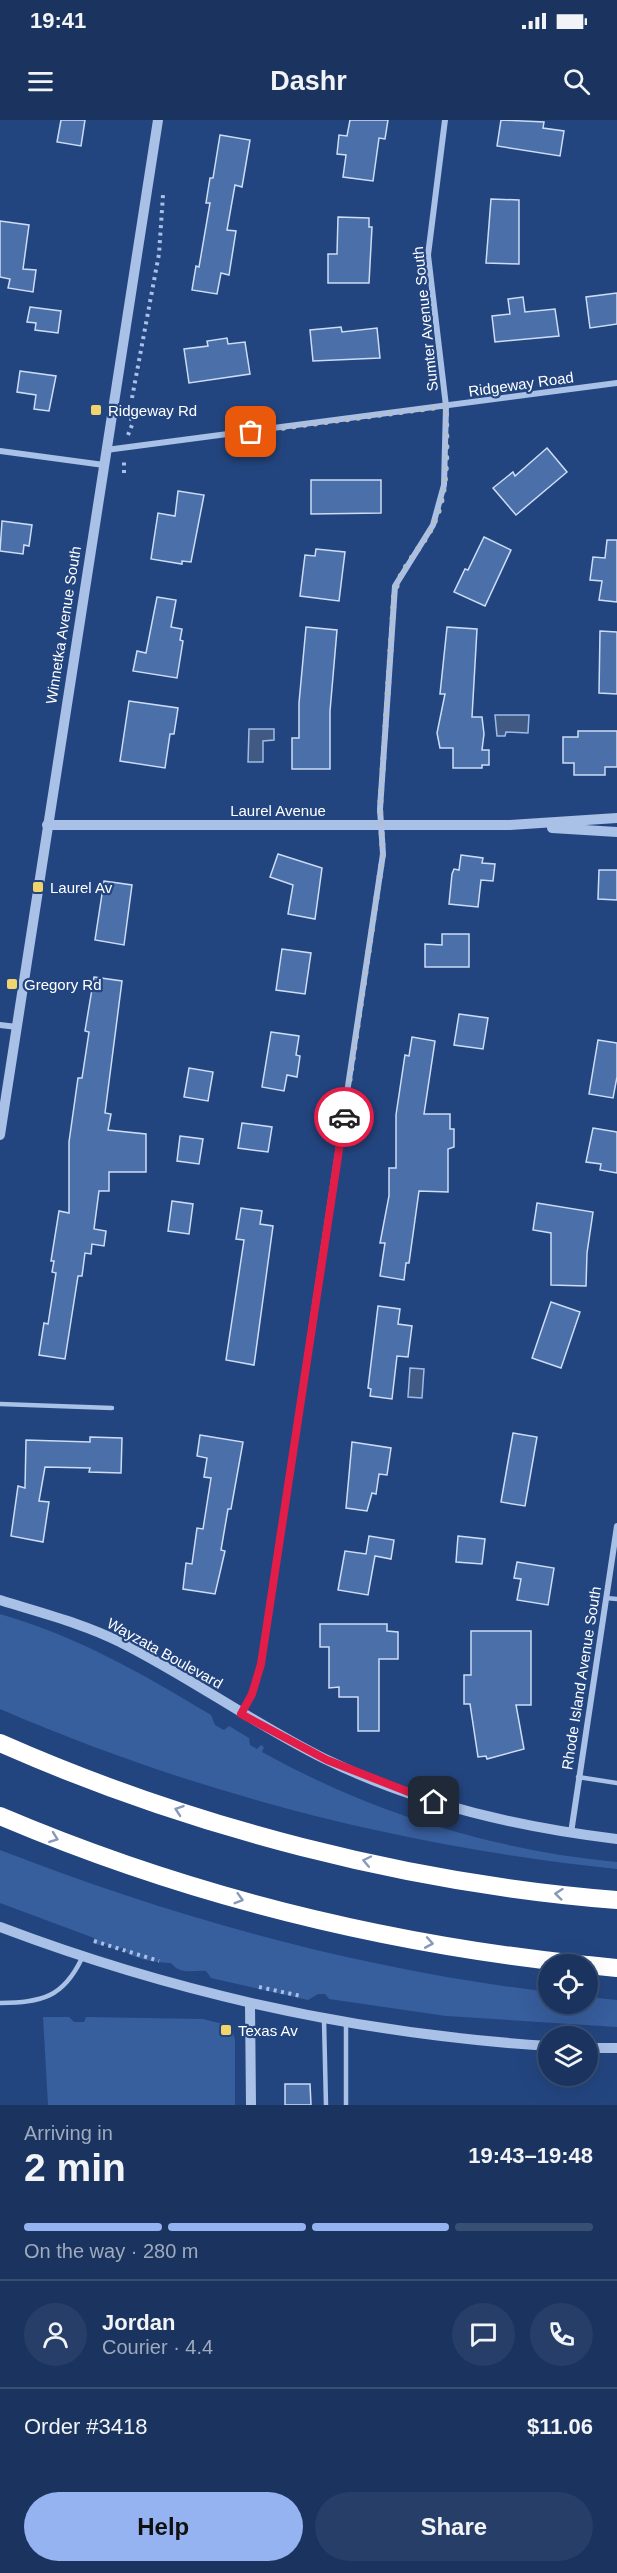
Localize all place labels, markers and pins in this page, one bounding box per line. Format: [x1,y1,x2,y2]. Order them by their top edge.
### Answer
place label: Ridgeway Rd [108,402,197,419]
marker: Ridgeway Rd [89,403,103,417]
pin [225,406,276,457]
place label: Laurel Av [50,879,113,896]
marker: Laurel Av [31,880,45,894]
place label: Gregory Rd [24,976,102,993]
marker: Gregory Rd [5,977,19,991]
pin [408,1776,459,1827]
place label: Texas Av [238,2022,298,2039]
marker: Texas Av [219,2023,233,2037]

